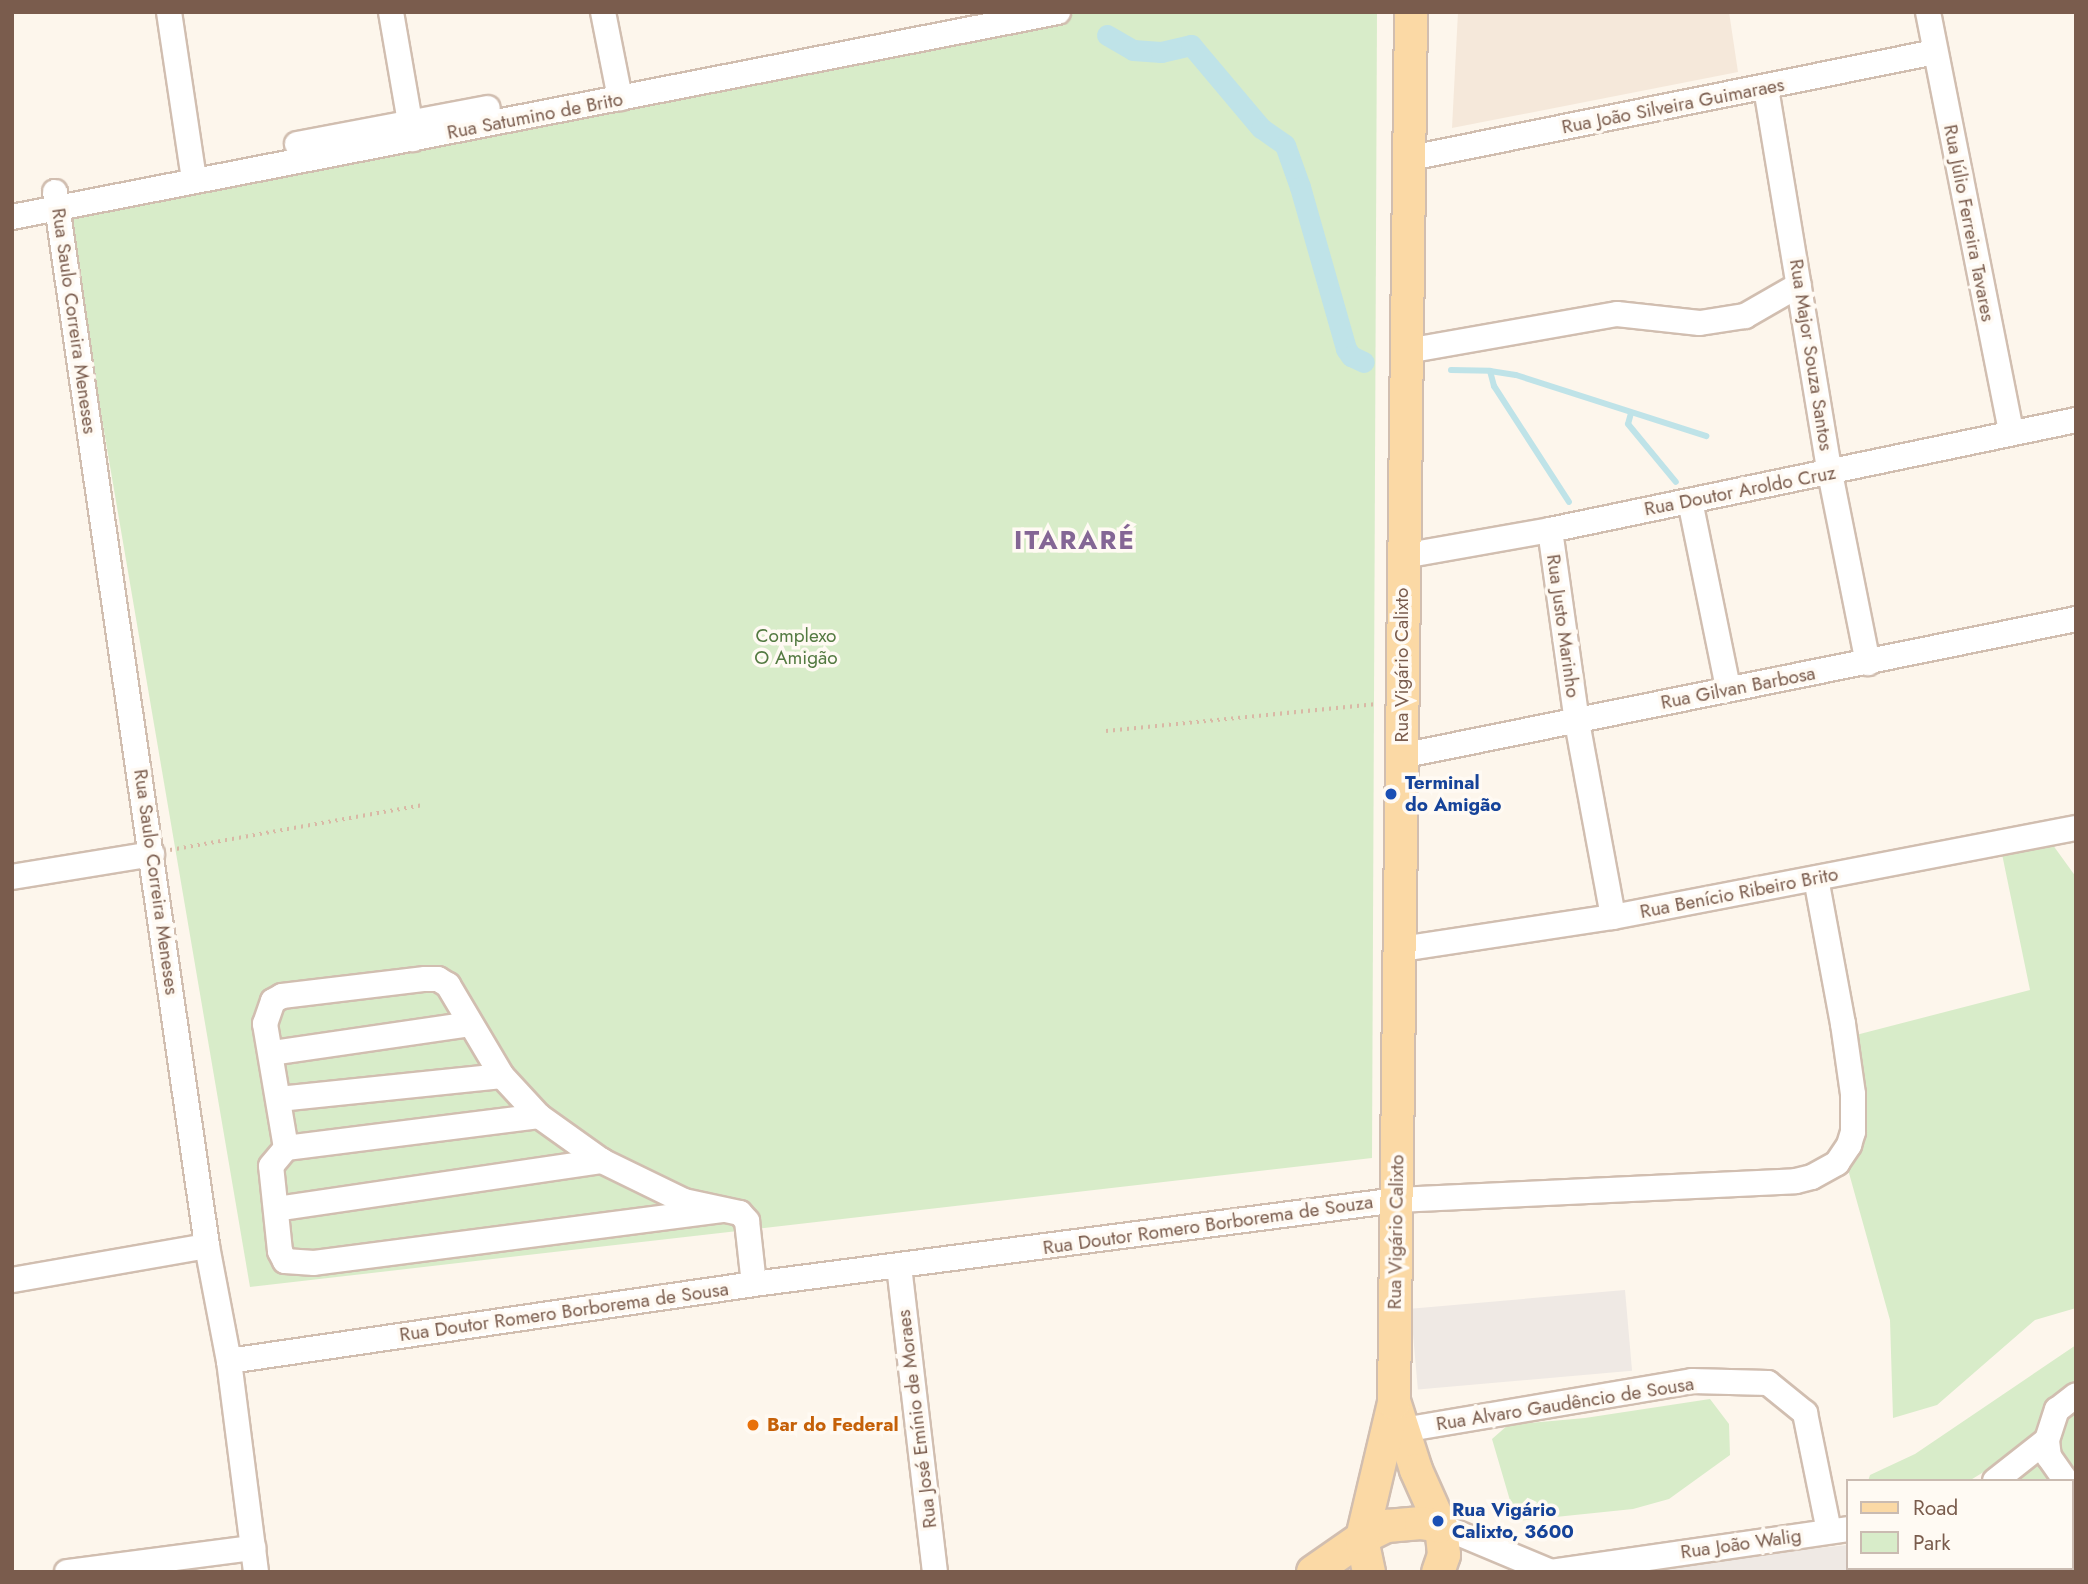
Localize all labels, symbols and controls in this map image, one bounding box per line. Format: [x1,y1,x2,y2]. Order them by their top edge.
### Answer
street label: Rua João Silveira Guimaraes [1560,73,1786,139]
street label: Rua Satumino de Brito [445,88,625,144]
street label: Rua Júlio Ferreira Tavares [1939,123,1999,323]
street label: Rua Saulo Correira Meneses [47,207,101,435]
street label: Rua Major Souza Santos [1785,258,1837,452]
street label: Rua Doutor Aroldo Cruz [1642,461,1838,521]
district label: ITARARÉ [1015,525,1135,557]
street label: Rua Justo Marinho [1542,553,1584,699]
street label: Rua Vigário Calixto [1391,588,1413,742]
park label: Complexo O Amigão [754,625,838,669]
street label: Rua Gilvan Barbosa [1659,662,1817,714]
street label: Rua Saulo Correira Meneses [129,768,183,996]
place label: Terminal do Amigão [1405,772,1502,816]
marker: Terminal do Amigão [1383,786,1399,802]
street label: Rua Benício Ribeiro Brito [1638,863,1840,923]
street label: Rua Vigário Calixto [1383,1154,1409,1310]
street label: Rua Doutor Romero Borborema de Souza [1041,1191,1375,1259]
street label: Rua Doutor Romero Borborema de Sousa [398,1278,730,1346]
street label: Rua José Emínio de Moraes [892,1308,942,1530]
street label: Rua Alvaro Gaudêncio de Sousa [1435,1372,1695,1436]
place label: Bar do Federal [767,1414,899,1436]
marker: Bar do Federal [745,1417,761,1433]
legend [1846,1479,2074,1570]
text: Road [1913,1493,1958,1523]
place label: Rua Vigário Calixto, 3600 [1452,1499,1574,1543]
marker: Rua Vigário Calixto, 3600 [1430,1513,1446,1529]
street label: Rua João Walig [1679,1524,1803,1564]
text: Park [1913,1528,1950,1558]

